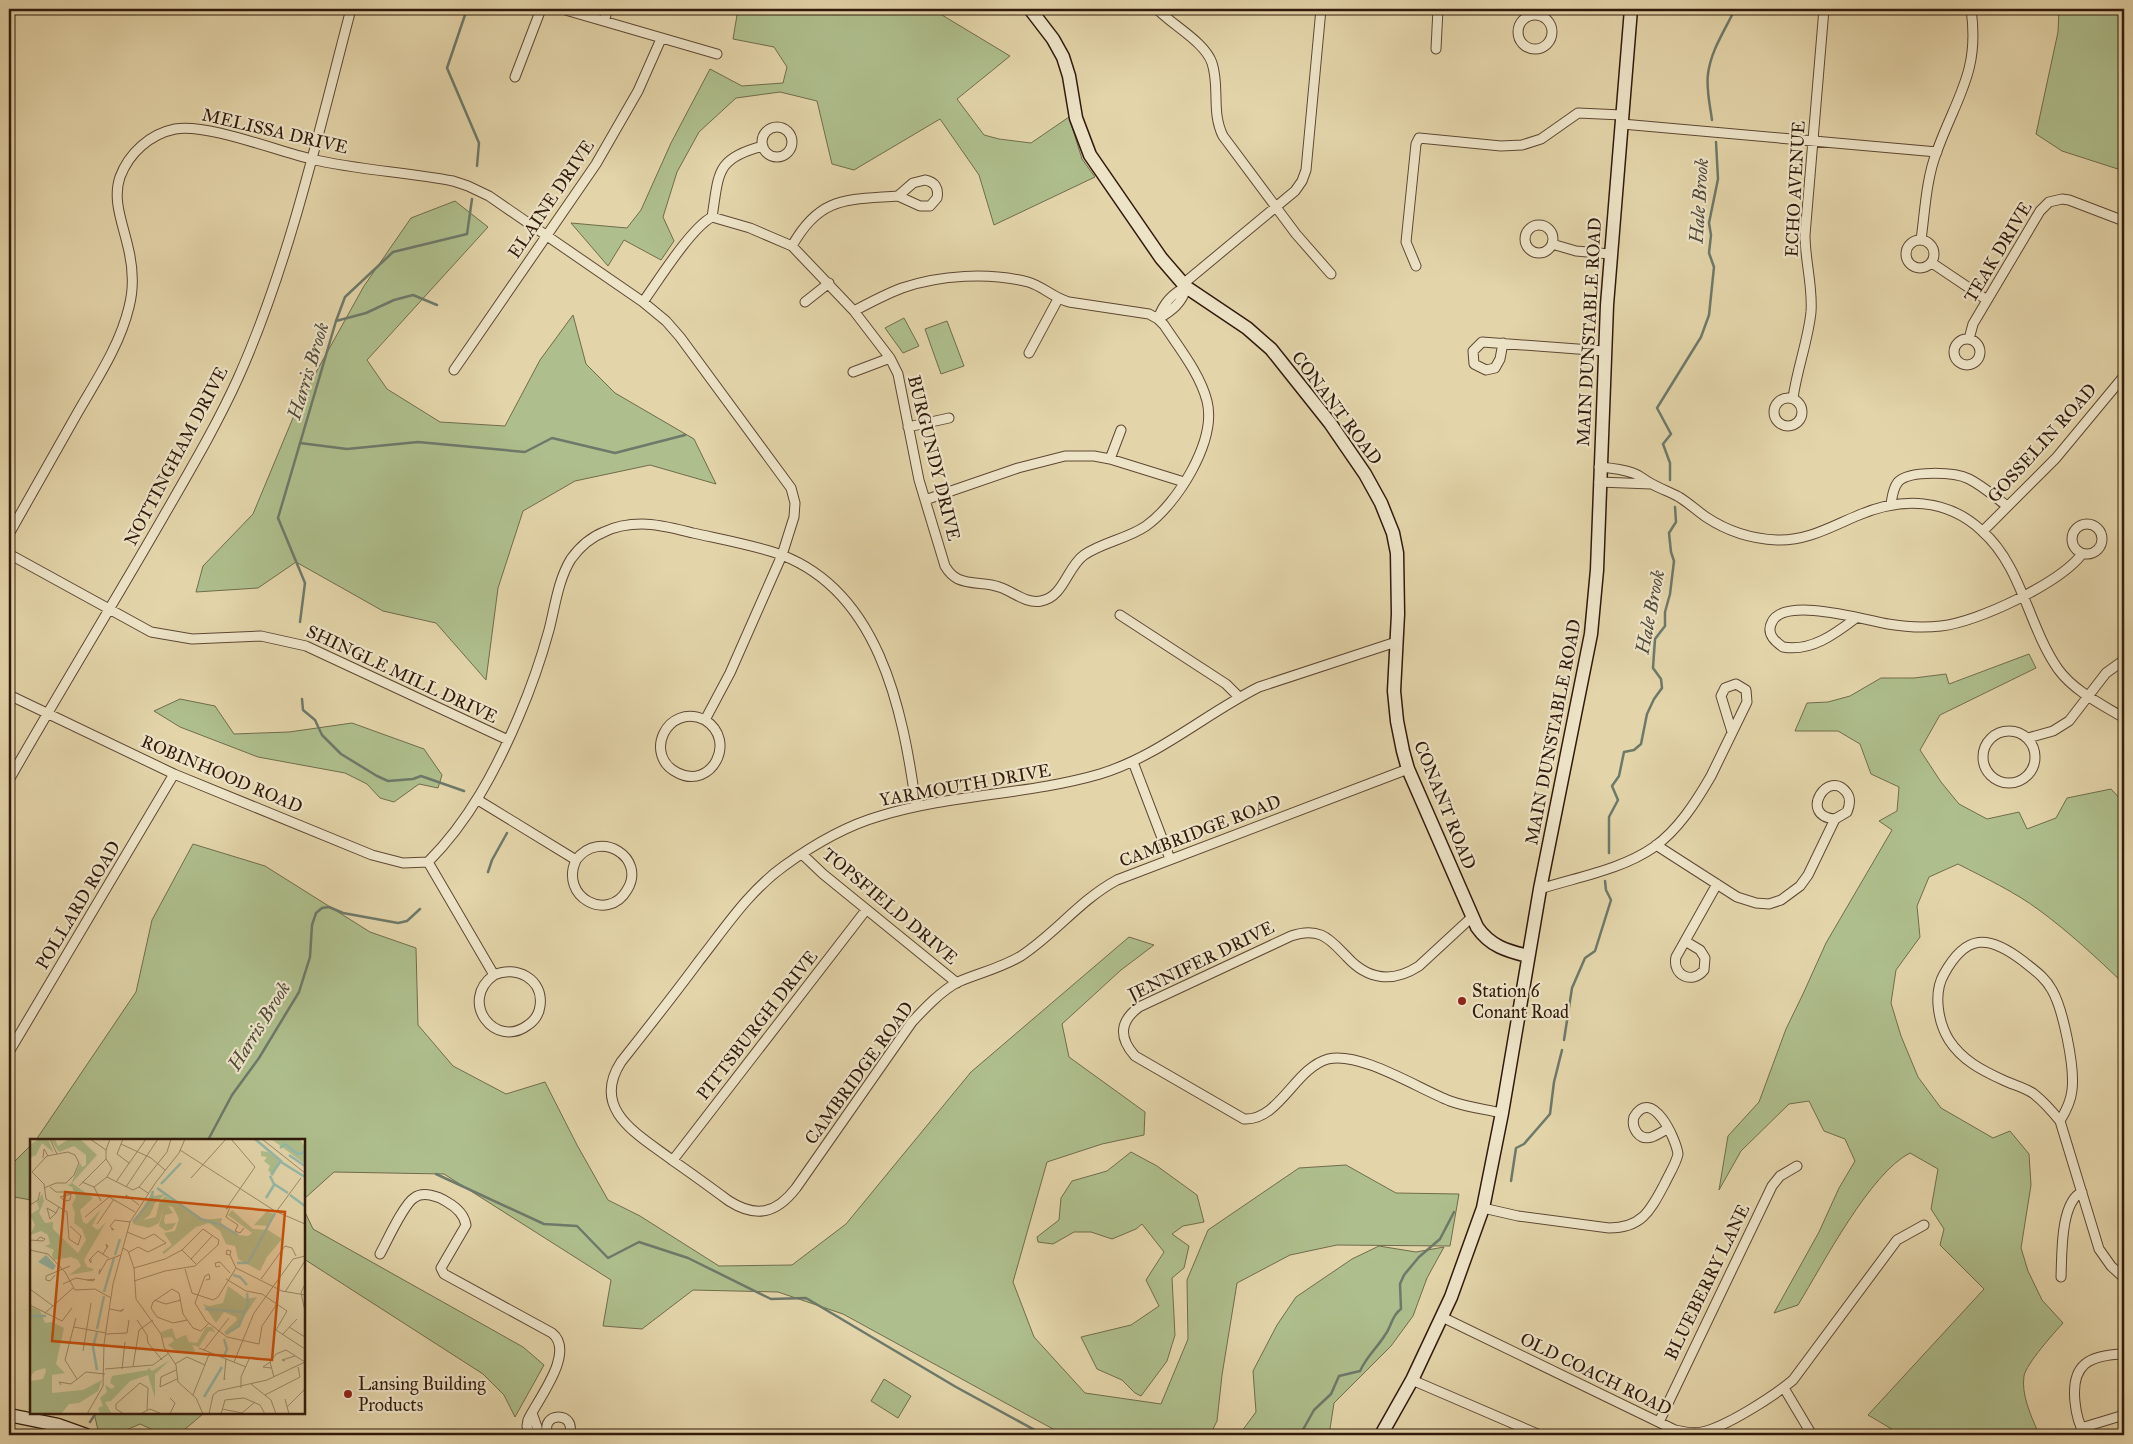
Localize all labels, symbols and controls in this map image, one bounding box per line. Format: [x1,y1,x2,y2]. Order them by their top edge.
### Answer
street label: MELISSA DRIVE [200,104,350,158]
street label: ECHO AVENUE [1780,120,1810,258]
street label: ELAINE DRIVE [503,135,599,263]
water label: Hale Brook [1684,157,1713,245]
street label: TEAK DRIVE [1959,197,2037,306]
street label: MAIN DUNSTABLE ROAD [1572,217,1606,447]
water label: Harris Brook [282,319,334,423]
street label: CONANT ROAD [1287,347,1387,469]
street label: NOTTINGHAM DRIVE [119,363,233,549]
street label: BURGUNDY DRIVE [903,373,965,543]
street label: GOSSELIN ROAD [1983,379,2101,507]
water label: Hale Brook [1630,567,1670,657]
street label: MAIN DUNSTABLE ROAD [1520,617,1586,847]
street label: SHINGLE MILL DRIVE [303,620,501,728]
street label: ROBINHOOD ROAD [138,730,306,818]
street label: CONANT ROAD [1409,738,1481,872]
street label: YARMOUTH DRIVE [878,759,1052,811]
street label: CAMBRIDGE ROAD [1116,790,1284,872]
street label: POLLARD ROAD [31,837,125,973]
street label: TOPSFIELD DRIVE [818,843,962,969]
street label: JENNIFER DRIVE [1123,916,1278,1008]
street label: PITTSBURGH DRIVE [692,946,822,1104]
water label: Harris Brook [222,977,296,1075]
place label: Station 6 Conant Road [1472,980,1569,1023]
marker: Station 6 Conant Road [1456,995,1468,1007]
street label: CAMBRIDGE ROAD [800,997,918,1149]
inset map [30,1139,305,1414]
street label: BLUEBERRY LANE [1660,1200,1754,1364]
street label: OLD COACH ROAD [1516,1328,1676,1420]
place label: Lansing Building Products [358,1373,486,1416]
marker: Lansing Building Products [342,1388,354,1400]

